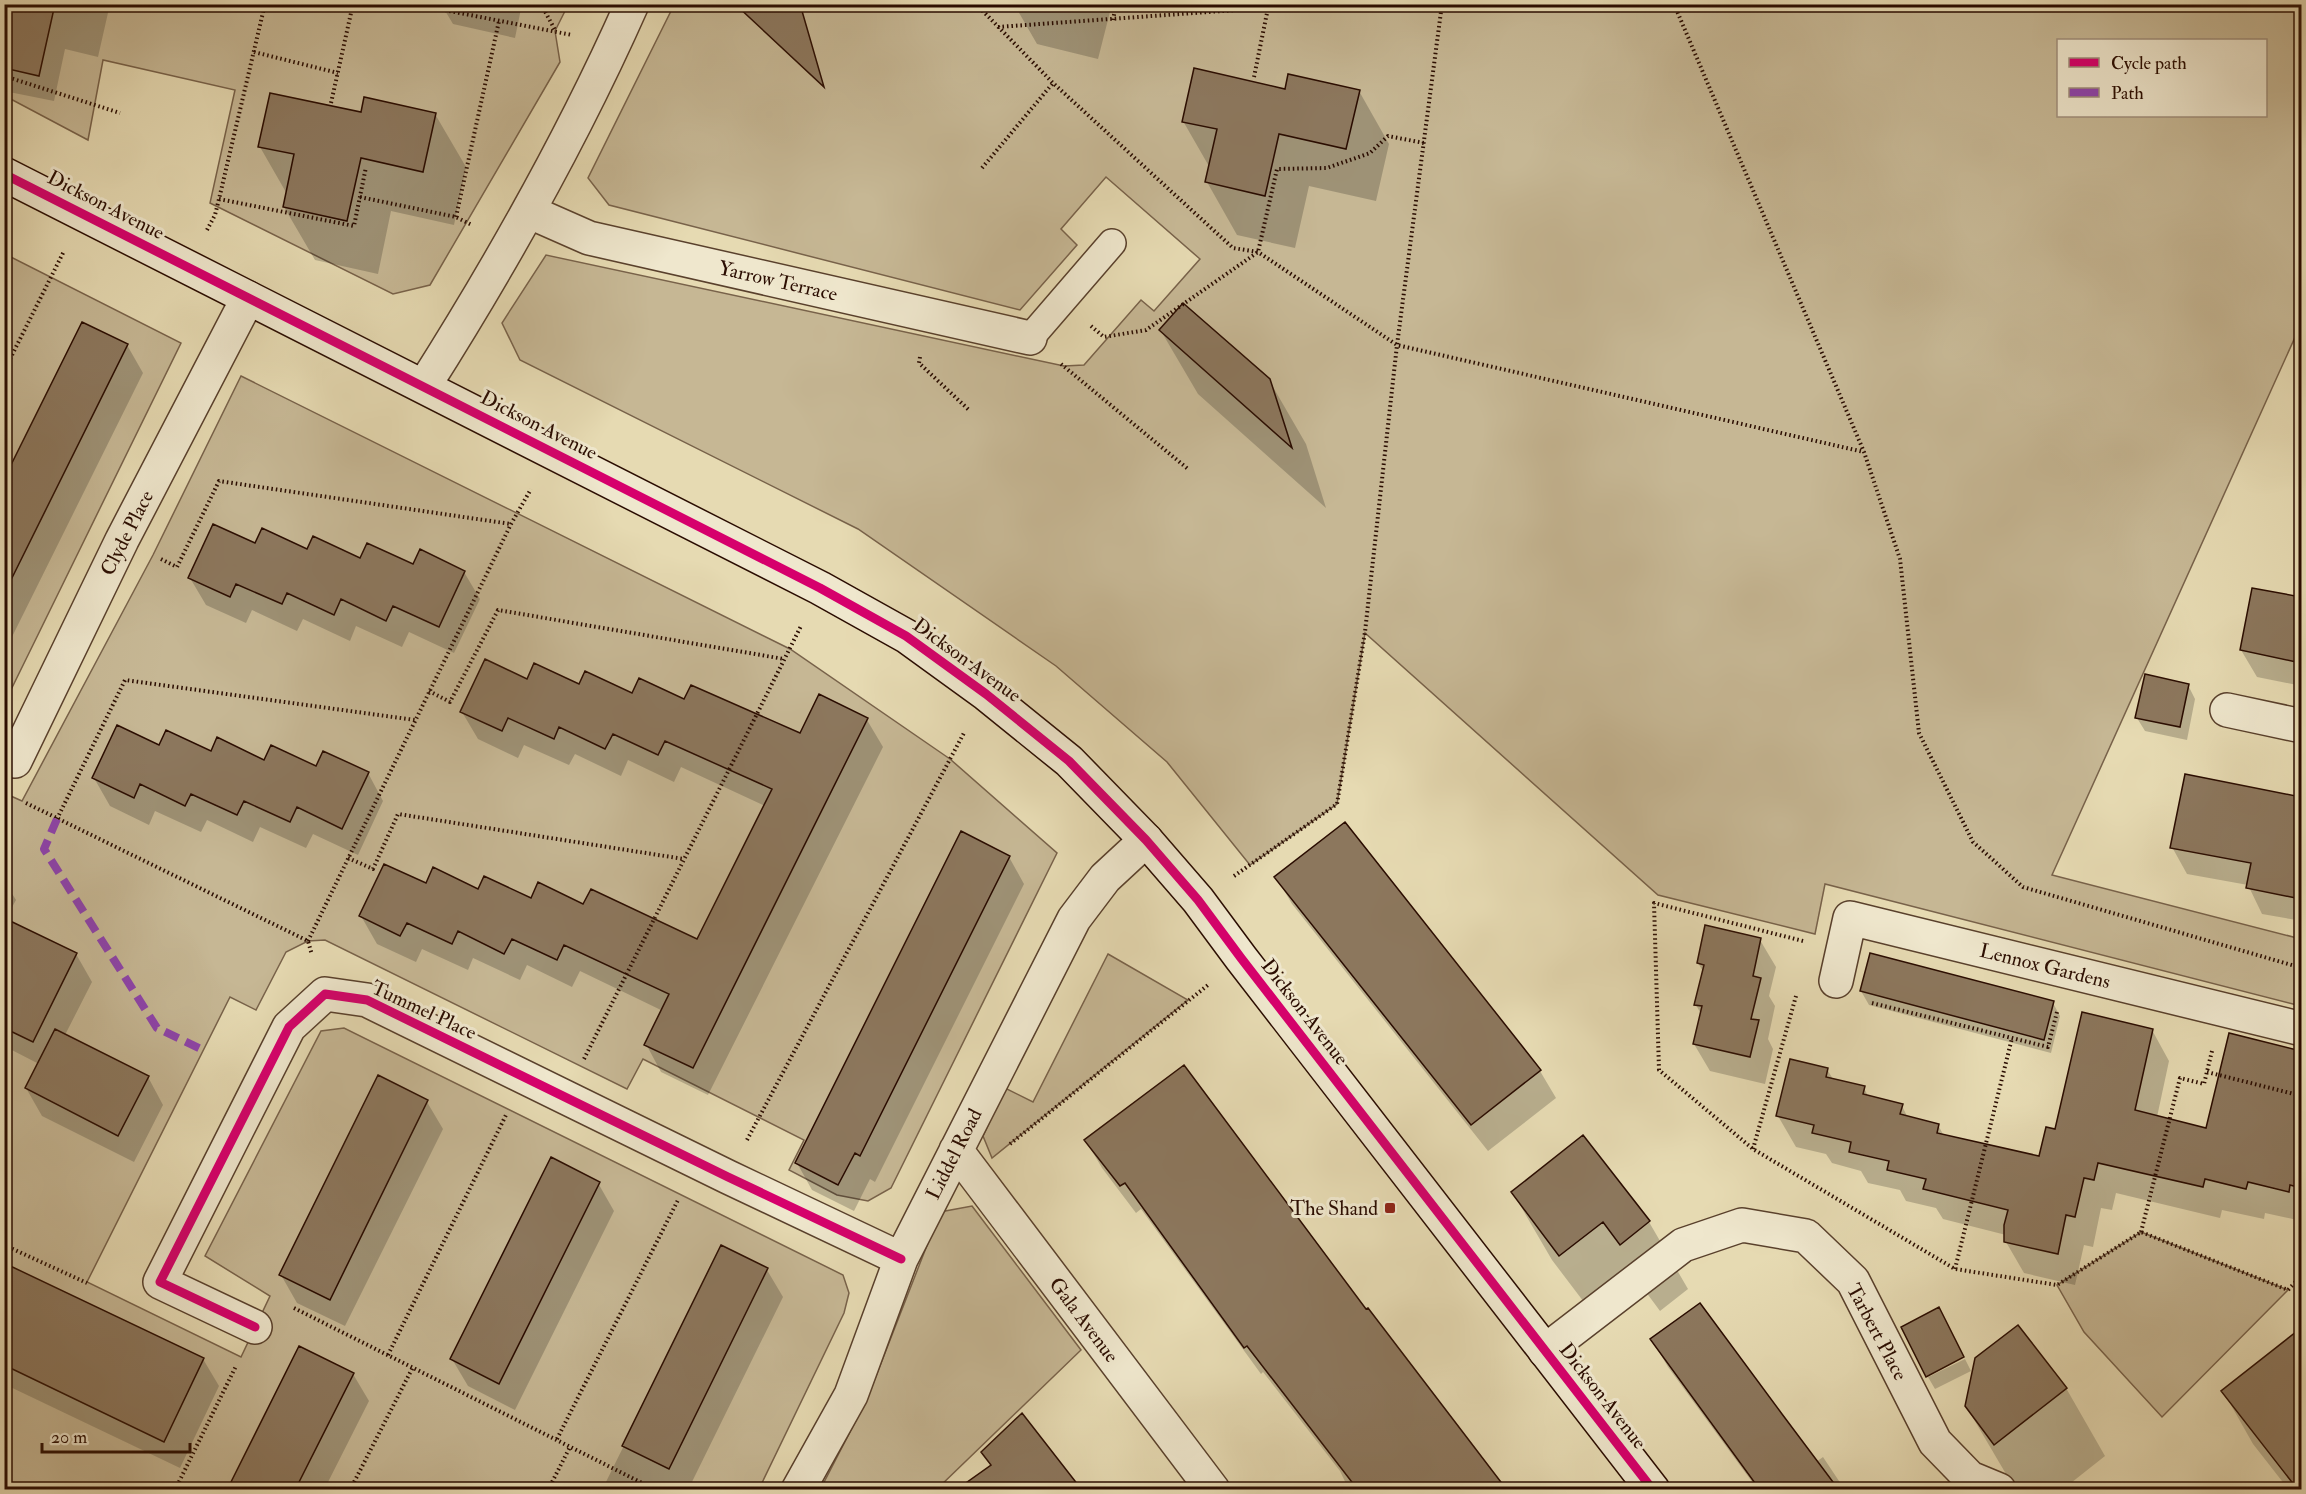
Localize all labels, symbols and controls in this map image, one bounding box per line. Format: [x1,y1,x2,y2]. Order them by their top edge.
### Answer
legend [2057,39,2267,117]
text: Cycle path [2111,52,2187,75]
text: Path [2111,82,2144,105]
street label: Dickson Avenue [43,165,169,245]
street label: Yarrow Terrace [716,255,840,307]
street label: Dickson Avenue [476,385,602,465]
street label: Clyde Place [95,486,159,580]
street label: Dickson Avenue [908,612,1026,708]
street label: Lennox Gardens [1977,938,2113,994]
street label: Dickson Avenue [1256,954,1354,1070]
street label: Tummel Place [367,975,481,1045]
street label: Liddel Road [920,1104,988,1204]
place label: The Shand [1290,1196,1378,1221]
marker: The Shand [1383,1201,1397,1215]
street label: Gala Avenue [1044,1272,1124,1368]
street label: Tarbert Place [1841,1279,1913,1385]
street label: Dickson Avenue [1554,1338,1652,1454]
scale bar [42,1416,190,1454]
text: 20 m [51,1426,87,1449]

